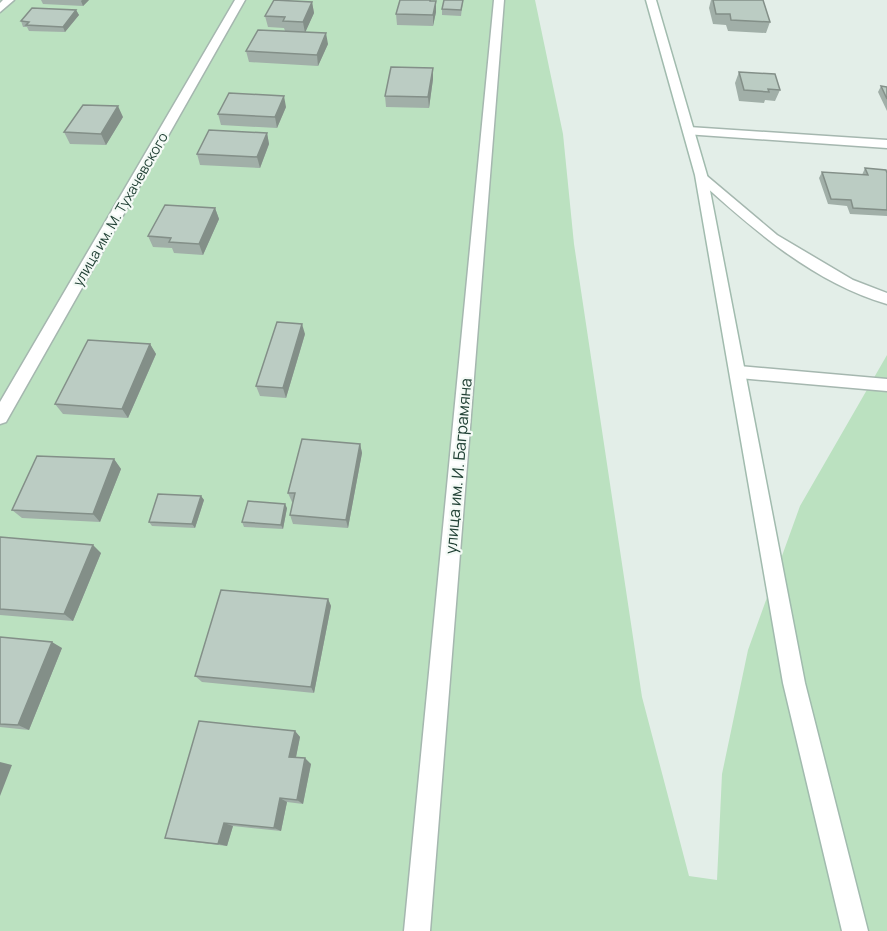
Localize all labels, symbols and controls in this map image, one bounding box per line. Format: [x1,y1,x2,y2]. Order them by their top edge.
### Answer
street label: улица им. М. Тухачевского [68,129,172,289]
street label: улица им. И. Баграмяна [439,377,477,555]

